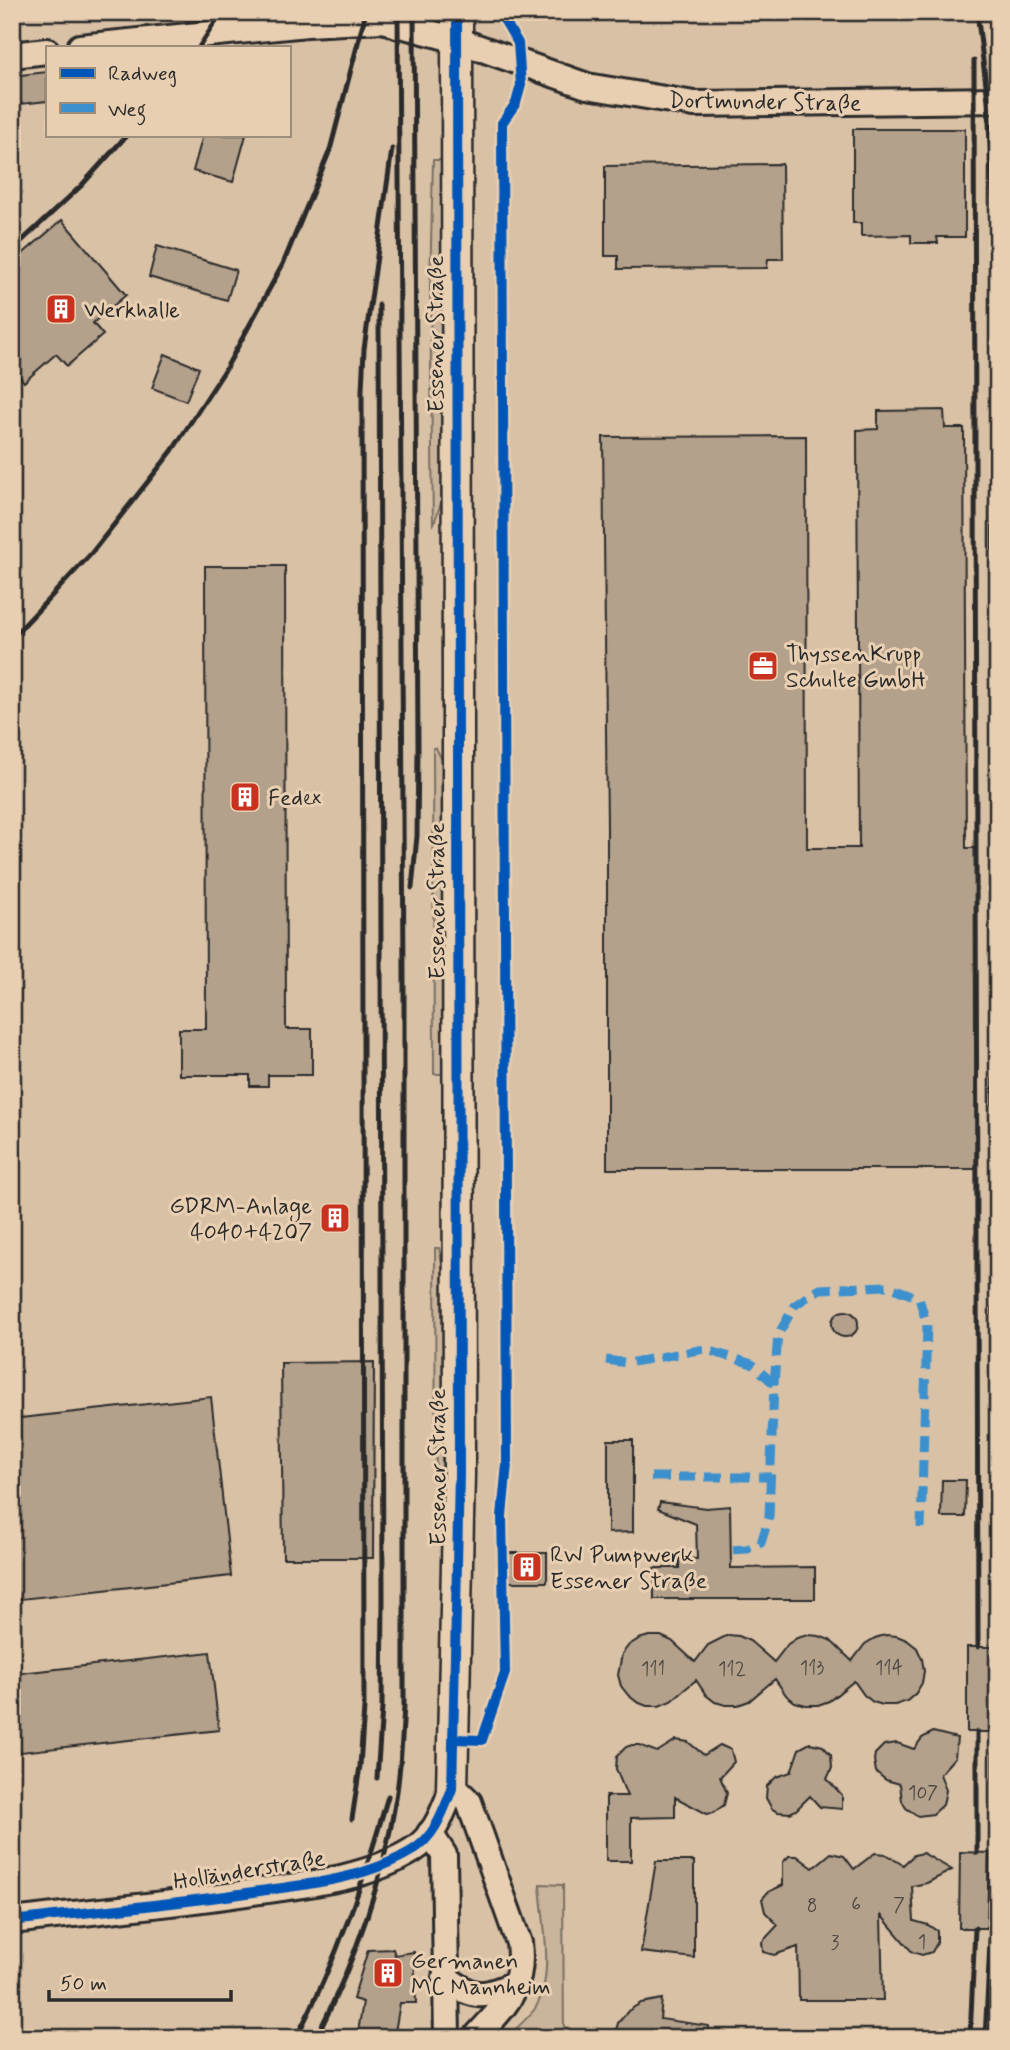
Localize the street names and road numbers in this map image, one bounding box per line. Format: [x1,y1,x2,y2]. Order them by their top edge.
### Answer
street label: Dortmunder Straße [668,86,861,120]
street label: Essener Straße [422,255,452,413]
street label: Essener Straße [423,822,453,980]
street label: Essener Straße [424,1388,454,1546]
street label: Holländerstraße [171,1844,327,1898]

